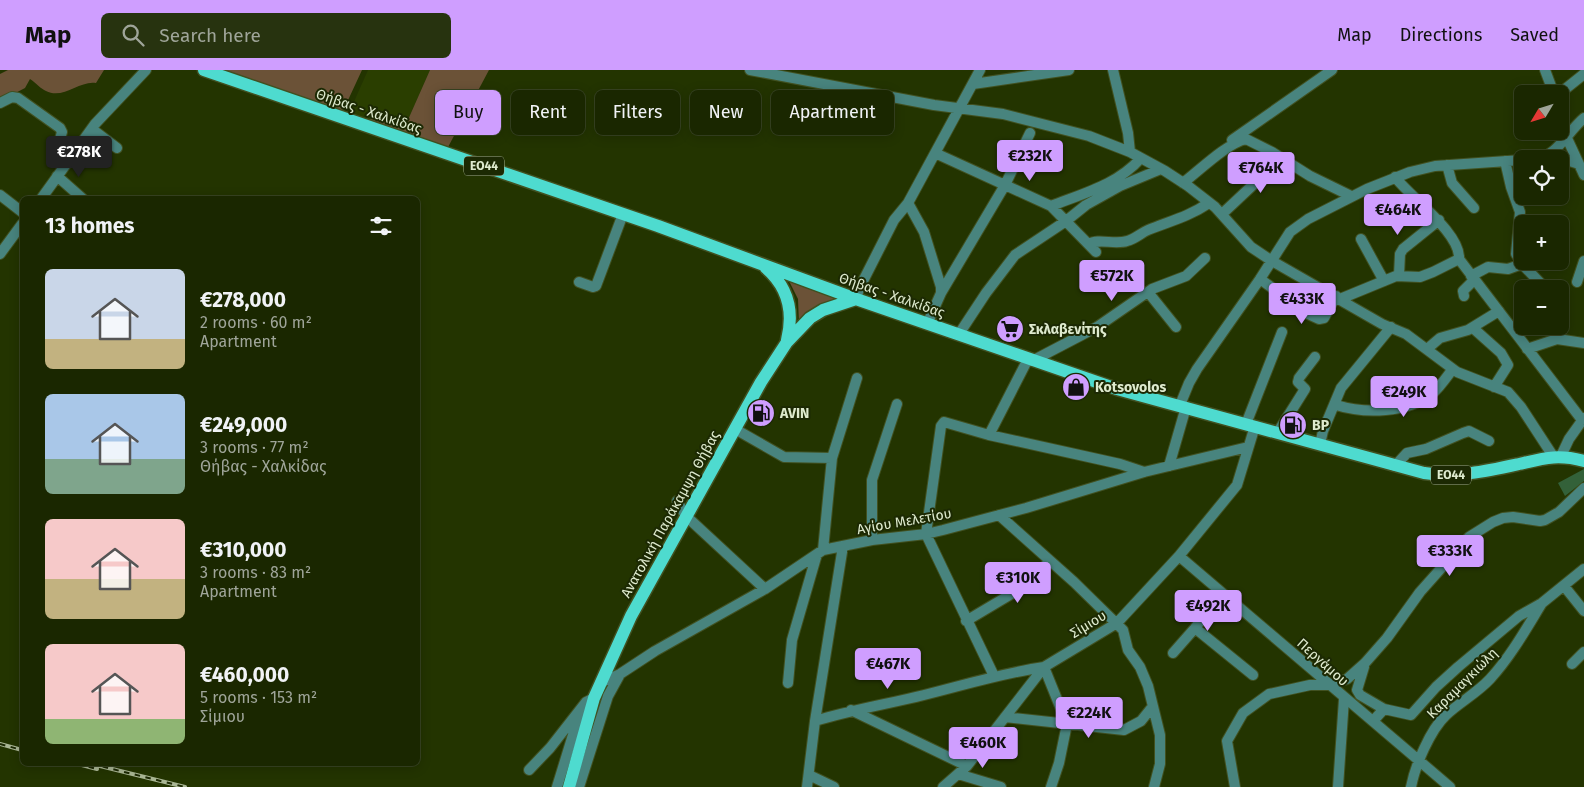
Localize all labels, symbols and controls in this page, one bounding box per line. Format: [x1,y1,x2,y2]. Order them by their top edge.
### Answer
search box [101,13,451,58]
text: Map [25,21,71,49]
icon: search [119,21,147,49]
text: Search here [159,24,261,47]
text: Map [1337,24,1372,46]
text: Directions [1400,24,1482,46]
text: Saved [1510,24,1559,46]
street label: Θήβας - Χαλκίδας [314,85,424,138]
north arrow [1514,85,1569,140]
map controls [1514,85,1569,335]
chip: Buy [435,90,501,135]
chip: Rent [511,90,585,135]
chip: Filters [595,90,680,135]
chip: New [690,90,761,135]
chip: Apartment [771,90,894,135]
pin: €278K [44,136,114,178]
pin: €232K [995,140,1065,182]
text: €278K [57,142,101,161]
text: €232K [1008,146,1052,165]
button: locate [1514,150,1569,205]
pin: €764K [1226,152,1296,194]
road number: ΕΟ44 [464,156,504,175]
text: €764K [1239,158,1283,177]
pin: €464K [1363,194,1433,236]
text: €464K [1375,200,1421,219]
icon: filters [367,212,395,240]
text: 13 homes [45,213,135,239]
button: + [1514,215,1569,270]
pin: €572K [1077,260,1147,302]
text: €572K [1090,266,1134,285]
street label: Θήβας - Χαλκίδας [837,269,947,322]
button: − [1514,280,1569,335]
pin: €433K [1267,282,1337,325]
text: €278,000 [200,287,286,313]
icon: home [85,289,145,349]
text: €433K [1280,289,1324,308]
text: 2 rooms · 60 m² [200,313,312,332]
supermarket icon: Σκλαβενίτης [995,314,1025,344]
place label: Σκλαβενίτης [1029,321,1107,338]
text: Apartment [200,332,277,351]
shop icon: Kotsovolos [1061,372,1091,402]
pin: €249K [1369,376,1439,418]
place label: Kotsovolos [1095,379,1167,396]
text: €249K [1382,382,1426,401]
fuel station icon: AVIN [746,398,776,428]
place label: AVIN [779,405,809,422]
fuel station icon: BP [1278,410,1308,440]
text: €249,000 [200,412,287,438]
icon: home [85,414,145,474]
place label: BP [1312,417,1330,434]
street label: Ανατολική Παράκαμψη Θήβας [617,427,724,601]
text: 3 rooms · 77 m² [200,438,309,457]
text: Θήβας - Χαλκίδας [200,457,326,476]
road number: ΕΟ44 [1431,466,1471,484]
street label: Αγίου Μελετίου [855,505,953,538]
pin: €333K [1415,534,1485,577]
text: €310,000 [200,537,287,563]
icon: home [85,539,145,599]
text: €333K [1428,541,1472,560]
pin: €310K [983,562,1053,604]
text: 3 rooms · 83 m² [200,563,311,582]
text: €310K [996,568,1040,587]
text: Apartment [200,582,277,601]
pin: €492K [1173,590,1243,632]
text: €492K [1186,596,1230,615]
street label: Σίμιου [1067,607,1110,642]
street label: Περγάμου [1293,635,1352,690]
street label: Καραμαγκιώλη [1423,644,1501,722]
pin: €467K [853,648,923,690]
text: €467K [866,654,910,673]
text: €460,000 [200,662,289,688]
icon: home [85,664,145,724]
text: 5 rooms · 153 m² [200,688,317,707]
pin: €224K [1054,696,1124,739]
text: €224K [1067,703,1111,722]
text: Σίμιου [200,707,245,726]
pin: €460K [948,726,1018,769]
text: €460K [960,733,1006,752]

